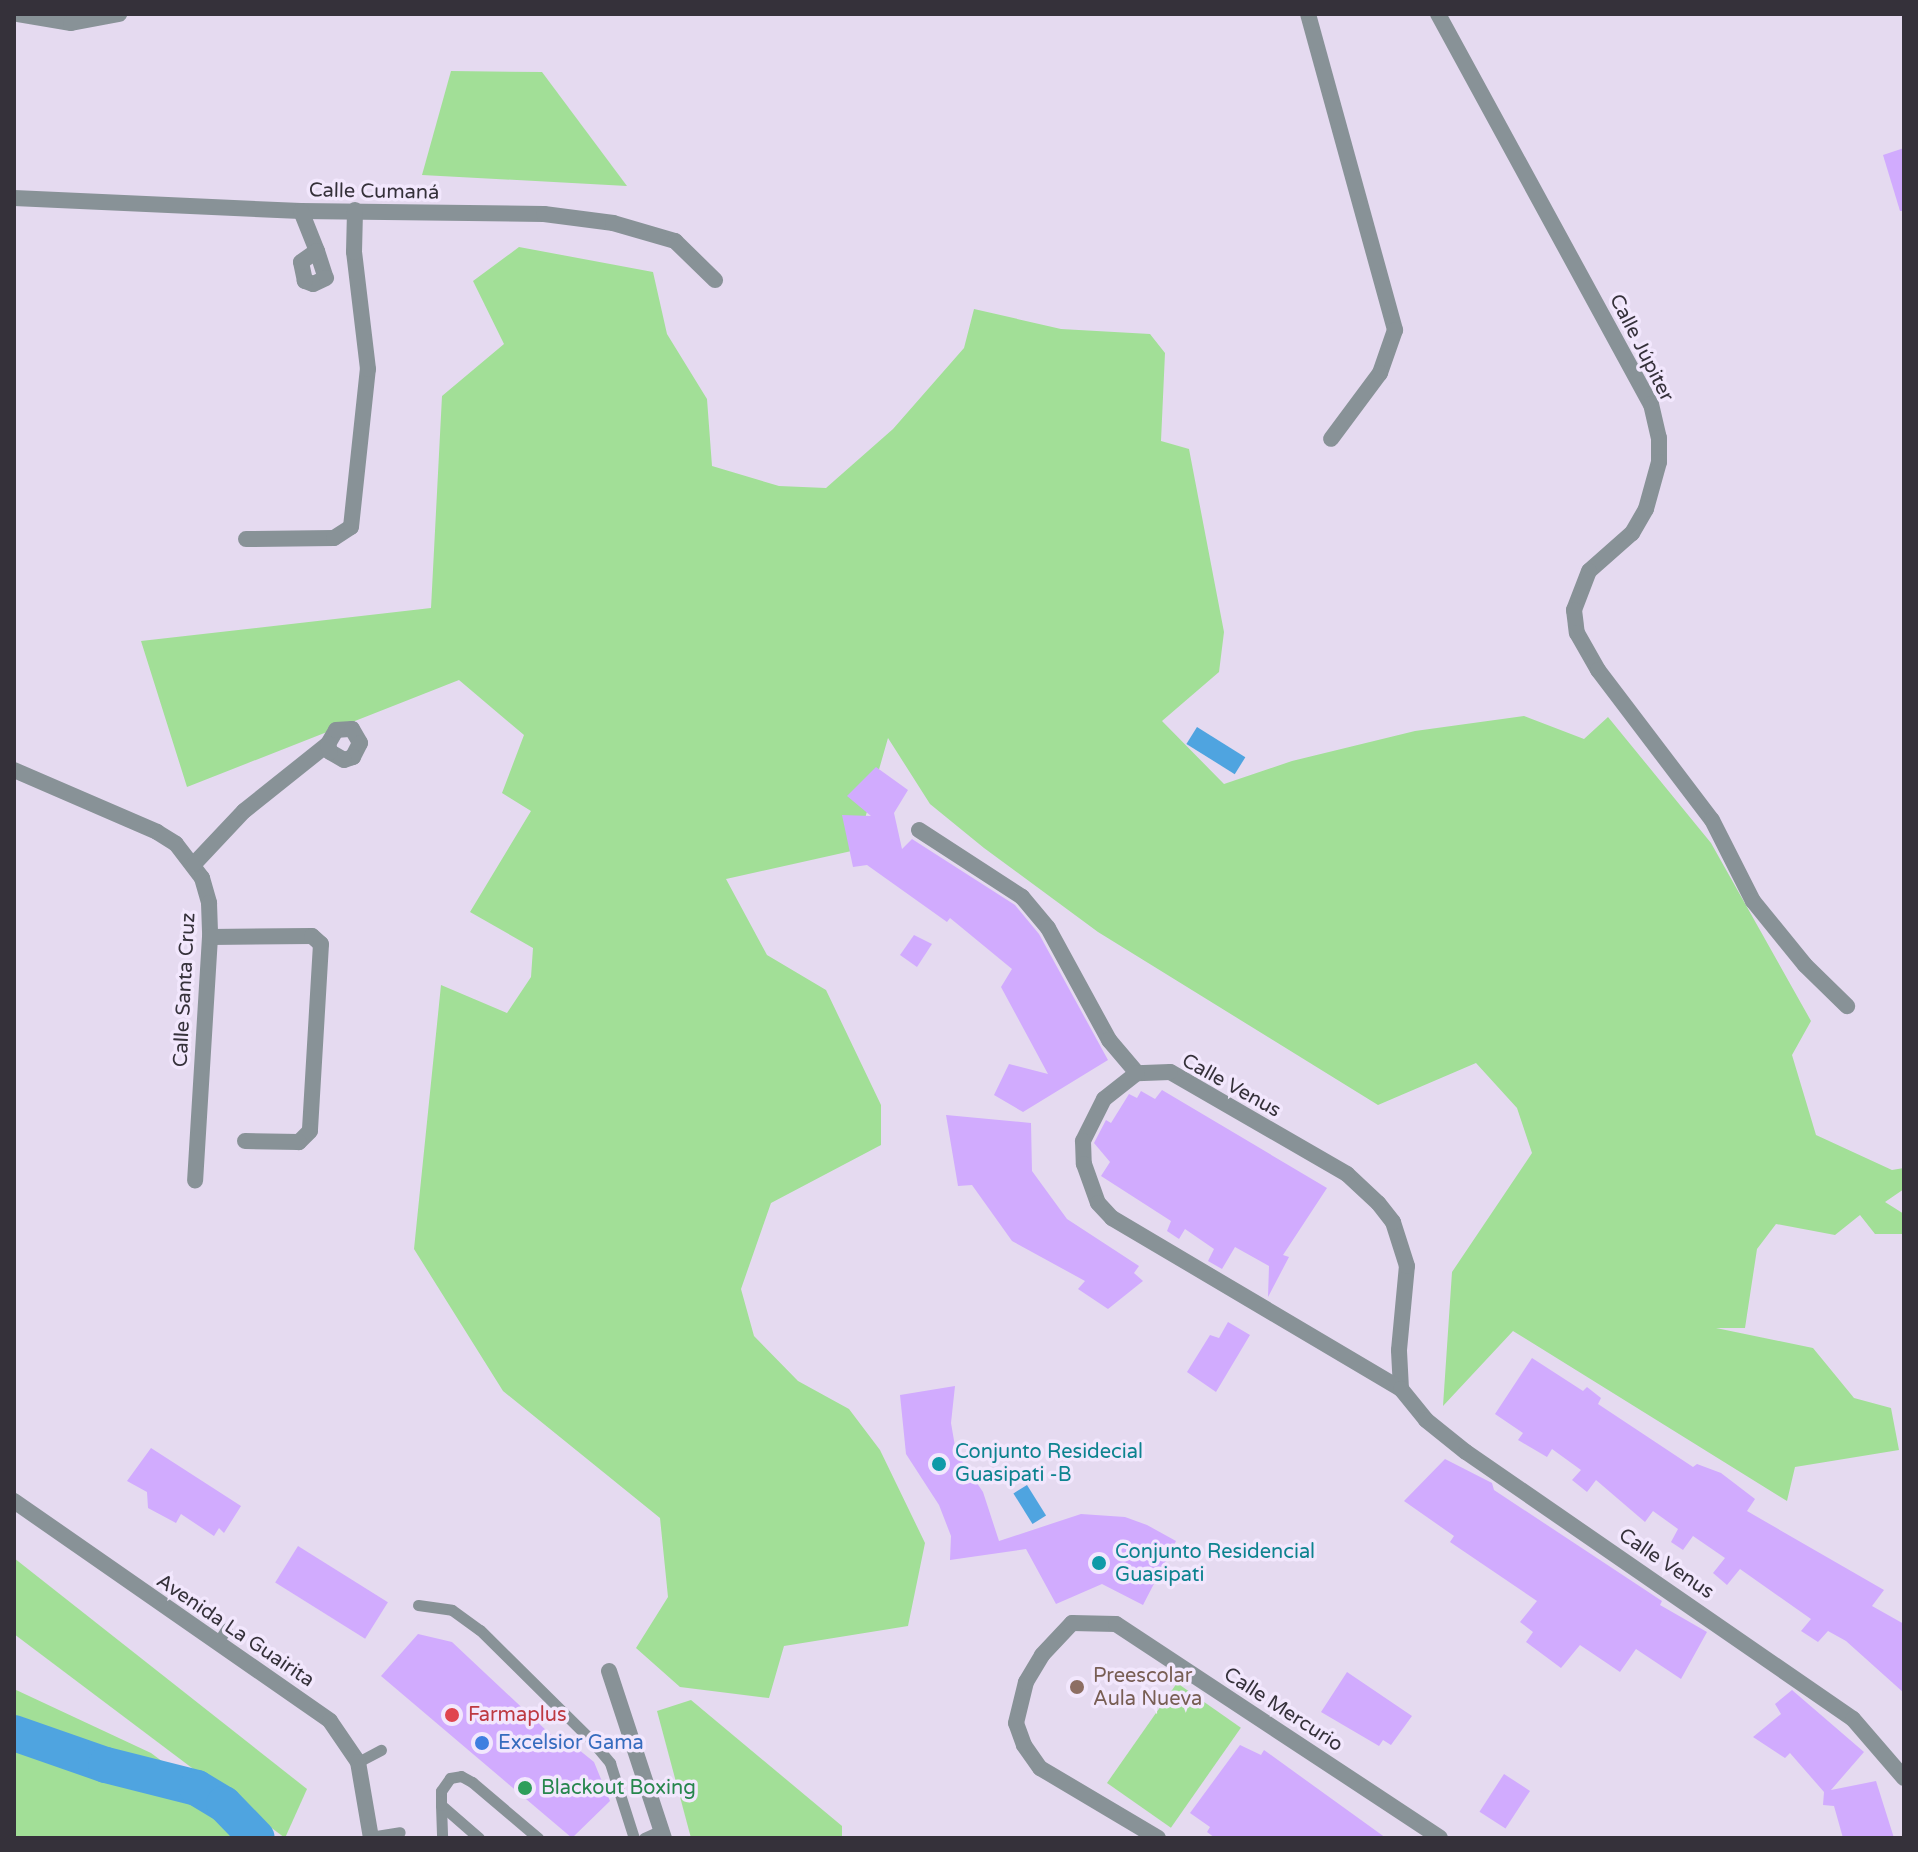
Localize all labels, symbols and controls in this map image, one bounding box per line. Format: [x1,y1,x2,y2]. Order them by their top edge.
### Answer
street label: Calle Cumaná [309,179,439,205]
street label: Calle Júpiter [1604,290,1678,406]
street label: Calle Santa Cruz [169,912,201,1068]
street label: Calle Venus [1177,1049,1285,1123]
place label: Conjunto Residecial Guasipati -B [955,1440,1143,1487]
marker: Conjunto Residecial Guasipati -B [930,1455,948,1473]
street label: Calle Venus [1614,1523,1718,1605]
place label: Conjunto Residencial Guasipati [1115,1540,1315,1587]
marker: Conjunto Residencial Guasipati [1090,1554,1108,1572]
street label: Avenida La Guairita [152,1569,318,1693]
street label: Calle Mercurio [1219,1663,1347,1757]
place label: Preescolar Aula Nueva [1093,1664,1202,1711]
marker: Preescolar Aula Nueva [1068,1678,1086,1696]
place label: Farmaplus [468,1703,567,1727]
marker: Farmaplus [443,1706,461,1724]
place label: Excelsior Gama [498,1731,644,1755]
marker: Excelsior Gama [473,1734,491,1752]
place label: Blackout Boxing [541,1776,696,1800]
marker: Blackout Boxing [516,1779,534,1797]

